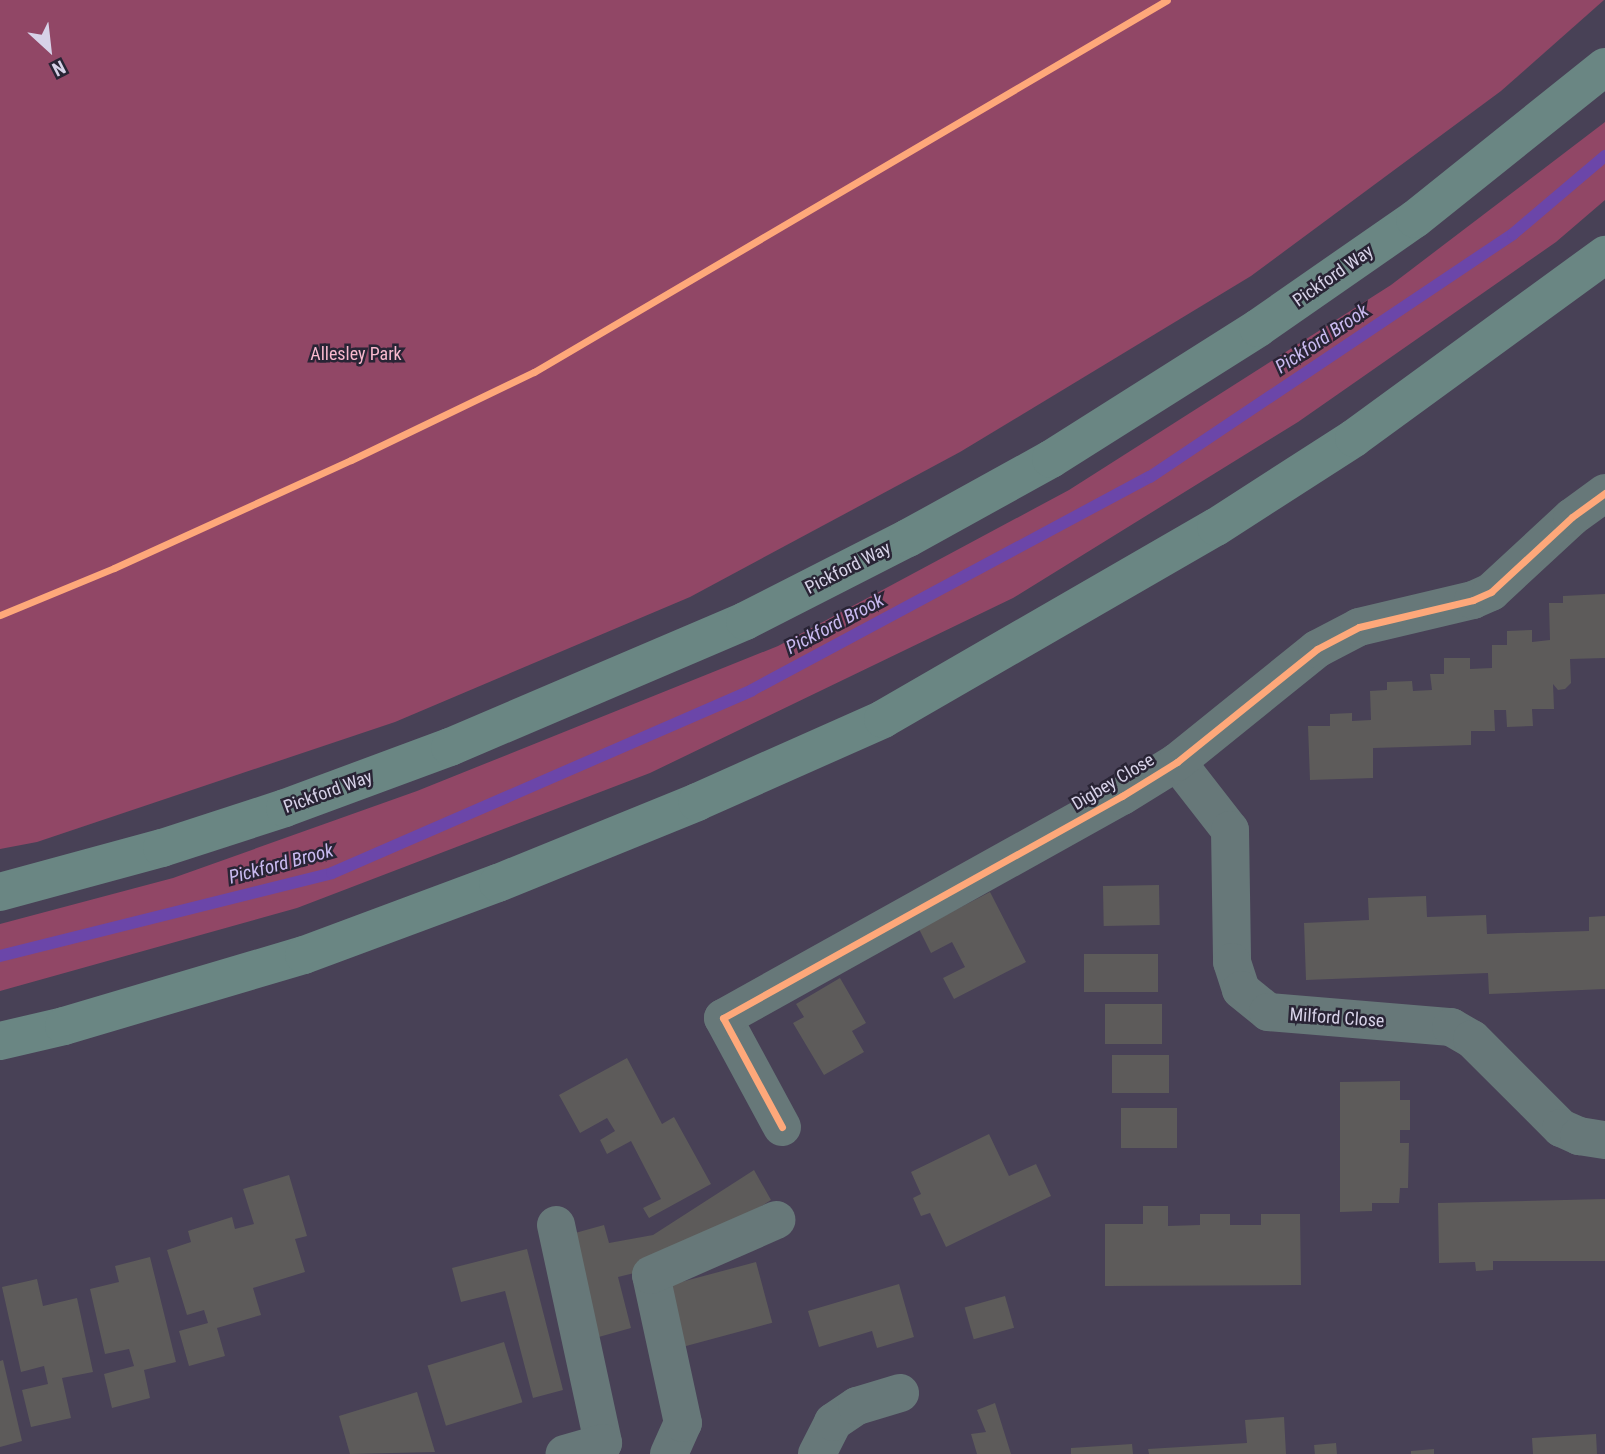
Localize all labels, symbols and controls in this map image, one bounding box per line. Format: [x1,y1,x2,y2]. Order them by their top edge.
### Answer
north arrow [14,14,84,84]
text: N [48,55,69,81]
street label: Pickford Way [1289,240,1377,312]
water label: Pickford Brook [1271,299,1373,379]
park label: Allesley Park [310,343,402,365]
street label: Pickford Way [802,537,894,599]
water label: Pickford Brook [782,589,888,659]
street label: Digbey Close [1068,749,1158,815]
street label: Pickford Way [281,766,375,818]
water label: Pickford Brook [226,839,336,889]
street label: Milford Close [1289,1004,1385,1032]

